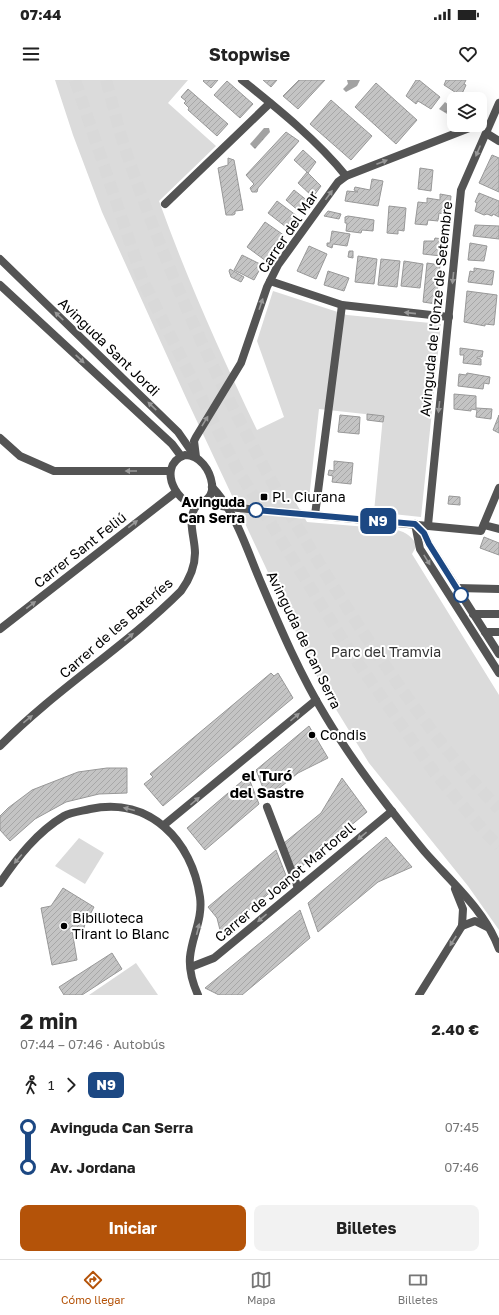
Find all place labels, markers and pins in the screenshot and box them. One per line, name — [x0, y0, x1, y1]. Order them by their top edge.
place label: Pl. Ciurana — [272, 488, 346, 505]
marker: Pl. Ciurana — [259, 492, 269, 502]
place label: Avinguda Can Serra — [178, 493, 245, 526]
marker: Avinguda Can Serra — [248, 502, 264, 518]
unlabelled marker — [453, 587, 469, 603]
place label: Condis — [320, 726, 366, 743]
marker: Condis — [307, 730, 317, 740]
place label: Bibilioteca Tirant lo Blanc — [72, 909, 170, 942]
marker: Bibilioteca Tirant lo Blanc — [59, 921, 69, 931]

